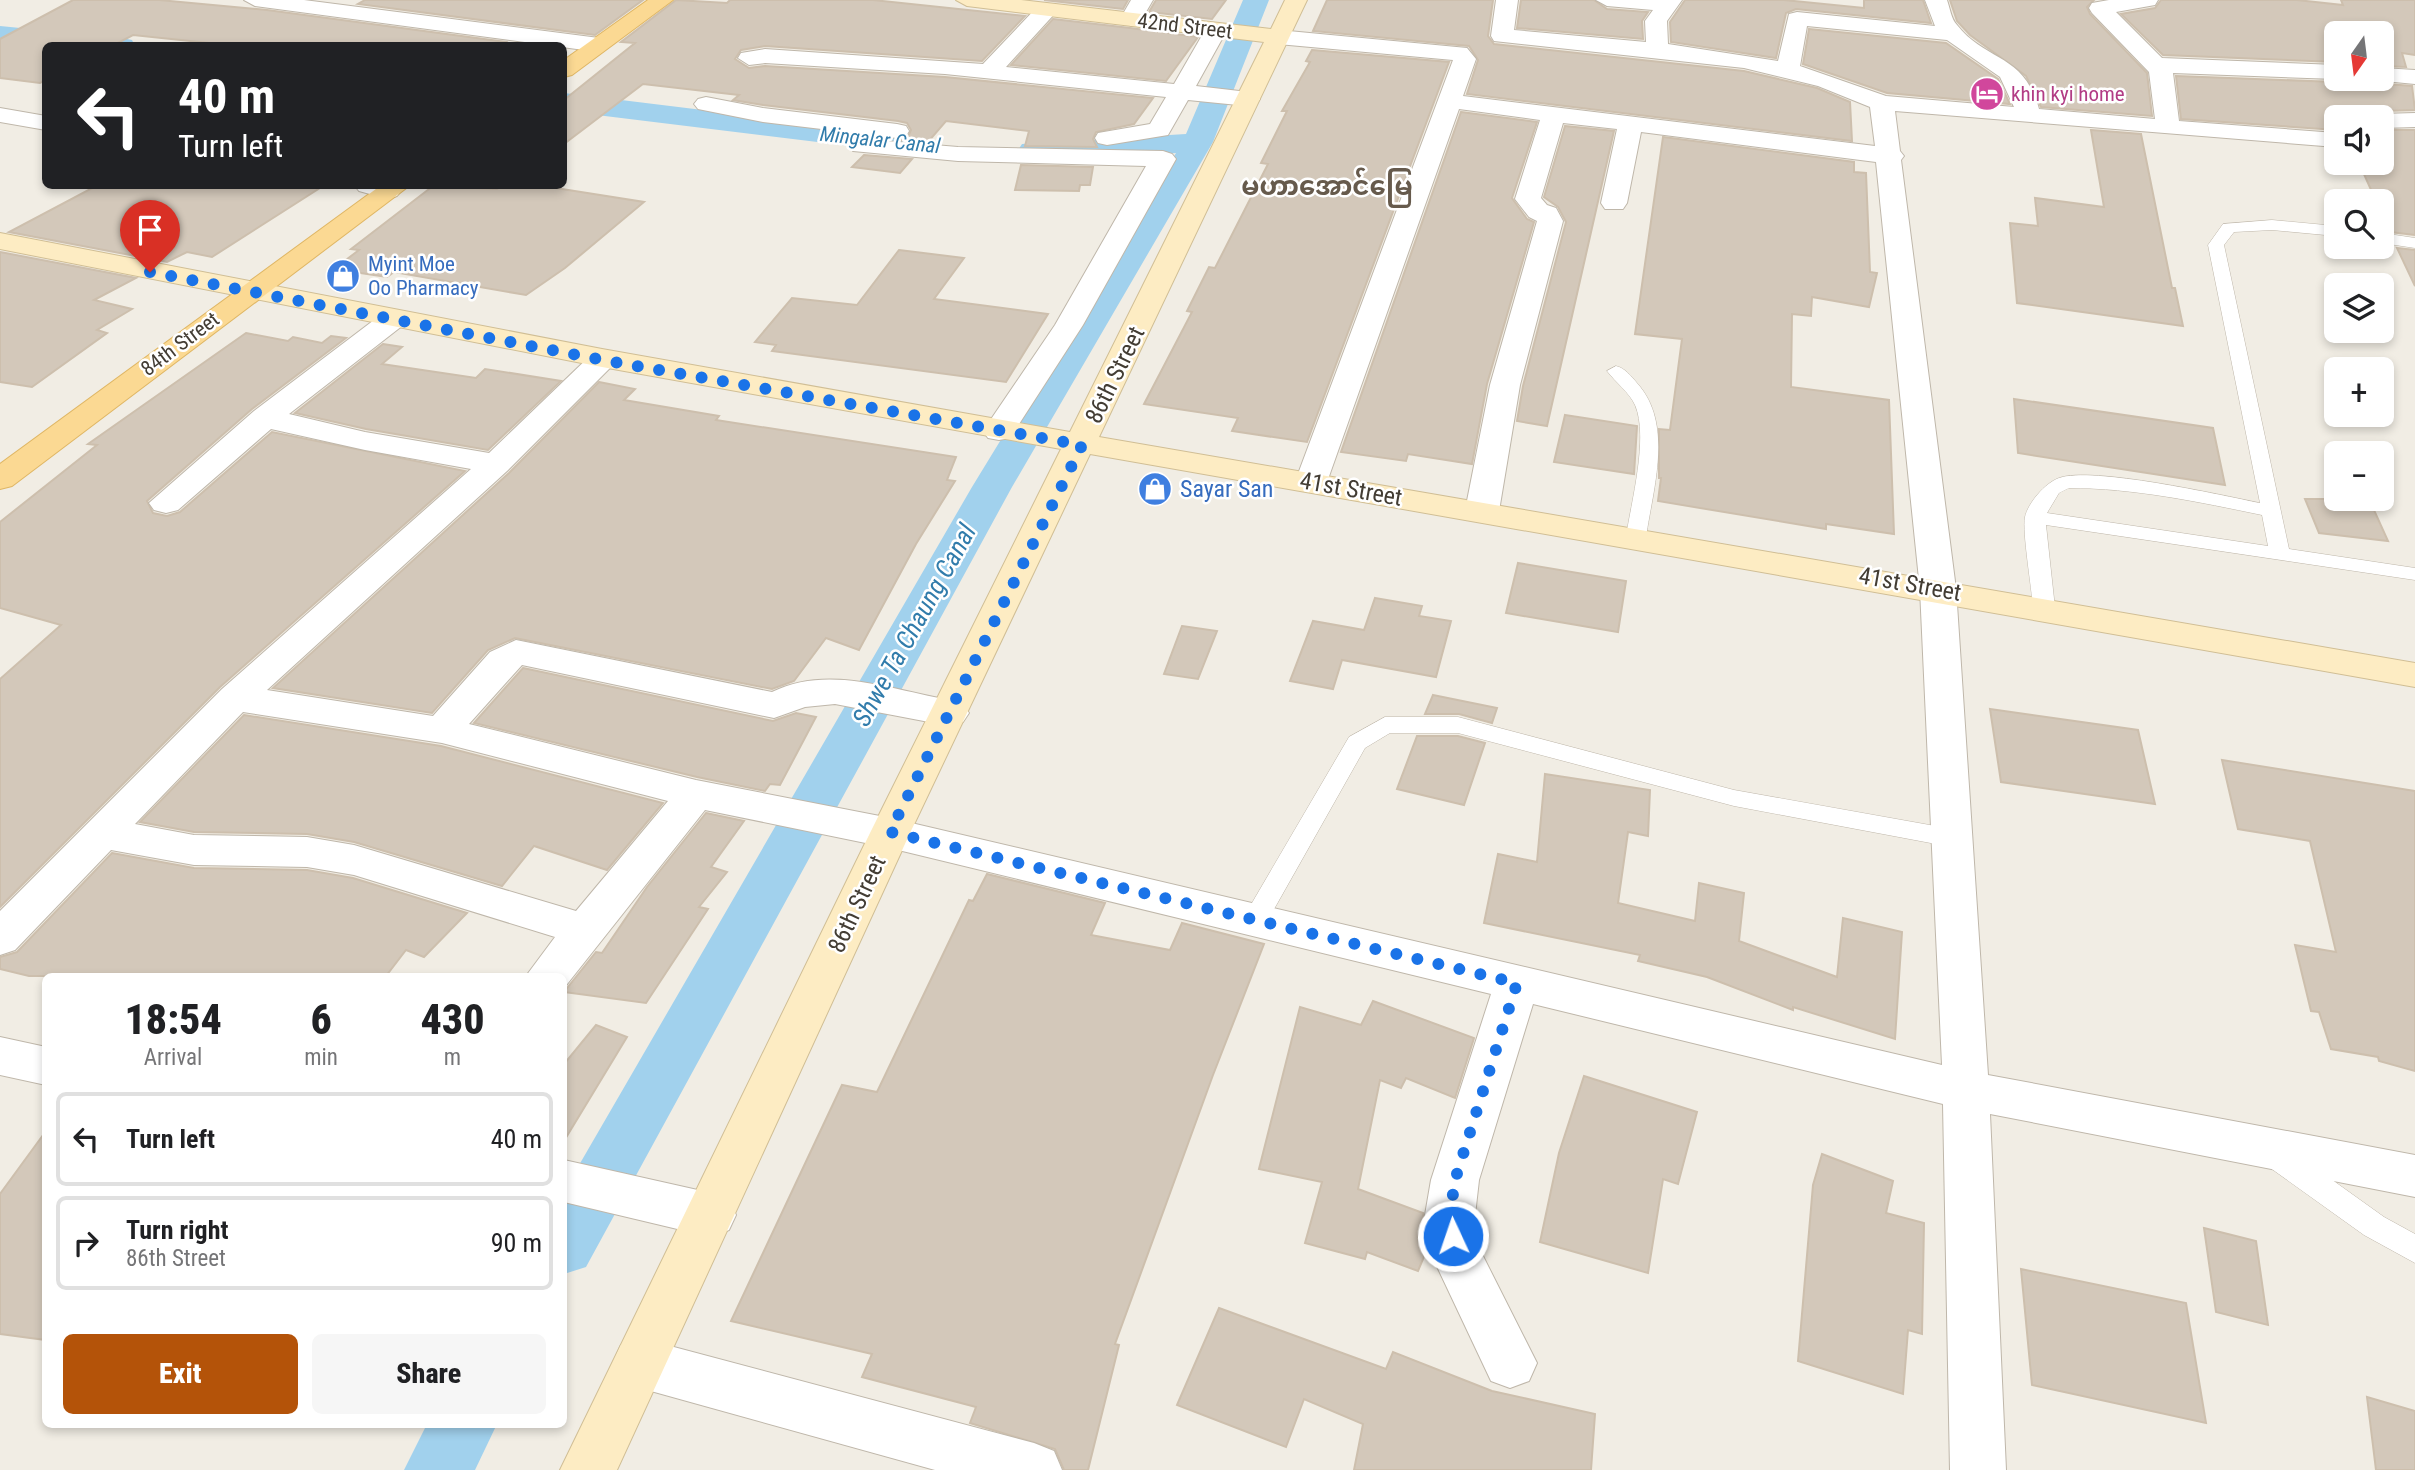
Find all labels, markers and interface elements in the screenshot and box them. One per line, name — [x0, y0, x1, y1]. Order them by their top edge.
street label: 42nd Street — [1136, 8, 1234, 44]
north arrow — [2324, 21, 2394, 91]
map controls — [2324, 21, 2394, 511]
text: 40 m — [178, 68, 275, 125]
icon: left — [63, 70, 154, 161]
hotel icon: khin kyi home — [1968, 75, 2006, 113]
place label: khin kyi home — [2011, 82, 2125, 106]
button: sound — [2324, 105, 2394, 175]
water label: Mingalar Canal — [819, 122, 942, 158]
text: Turn left — [178, 127, 283, 165]
district label: မဟာအောင်မြေ — [1241, 167, 1413, 208]
button: search — [2324, 189, 2394, 259]
pin — [120, 200, 180, 272]
icon: arrive — [131, 211, 169, 249]
place label: Myint Moe Oo Pharmacy — [368, 252, 479, 300]
shop icon: Myint Moe Oo Pharmacy — [324, 257, 362, 295]
button: layers — [2324, 273, 2394, 343]
street label: 84th Street — [136, 307, 224, 381]
street label: 86th Street — [1080, 322, 1150, 428]
button: + — [2324, 357, 2394, 427]
button: − — [2324, 441, 2394, 511]
street label: 41st Street — [1298, 466, 1404, 512]
shop icon: Sayar San — [1136, 470, 1174, 508]
place label: Sayar San — [1180, 475, 1273, 503]
water label: Shwe Ta Chaung Canal — [846, 518, 983, 731]
street label: 41st Street — [1857, 561, 1963, 607]
street label: 86th Street — [822, 851, 892, 957]
text: 18:54 — [124, 995, 222, 1044]
text: 6 — [310, 995, 332, 1044]
text: 430 — [420, 995, 485, 1044]
text: Arrival — [144, 1044, 202, 1071]
text: min — [304, 1044, 338, 1071]
text: m — [444, 1044, 461, 1071]
icon: left — [67, 1120, 105, 1158]
text: Turn left — [126, 1124, 215, 1154]
text: 40 m — [491, 1124, 542, 1154]
position arrow — [1416, 1199, 1490, 1273]
text: Turn right — [126, 1215, 228, 1245]
icon: right — [67, 1224, 105, 1262]
text: 90 m — [491, 1228, 542, 1258]
text: 86th Street — [126, 1245, 226, 1272]
button: Exit — [63, 1334, 298, 1414]
button: Share — [312, 1334, 546, 1414]

